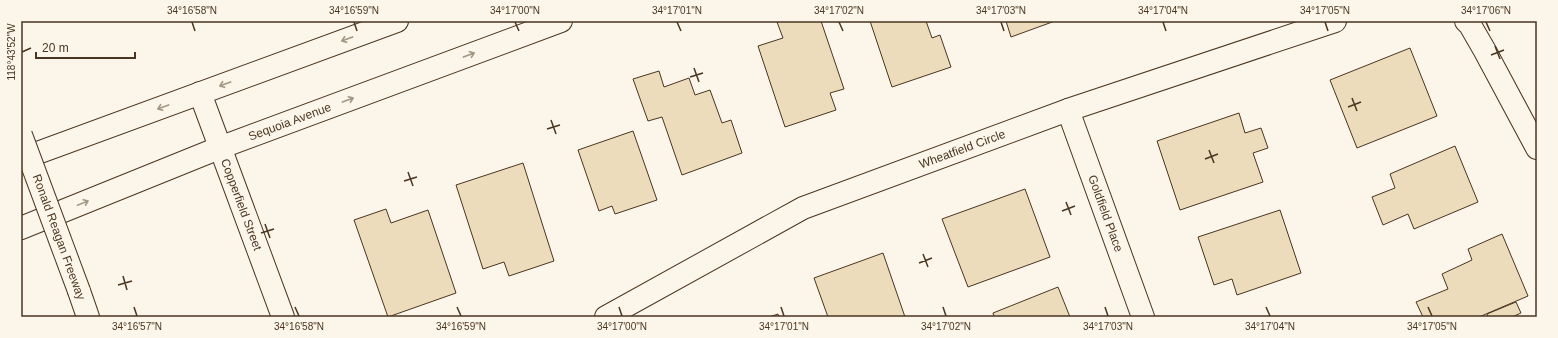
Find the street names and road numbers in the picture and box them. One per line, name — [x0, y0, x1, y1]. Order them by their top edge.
street label: Sequoia Avenue — [246, 100, 333, 143]
street label: Wheatfield Circle — [917, 127, 1008, 171]
street label: Copperfield Street — [218, 157, 265, 253]
street label: Ronald Reagan Freeway — [30, 172, 88, 302]
street label: Goldfield Place — [1085, 173, 1126, 254]

